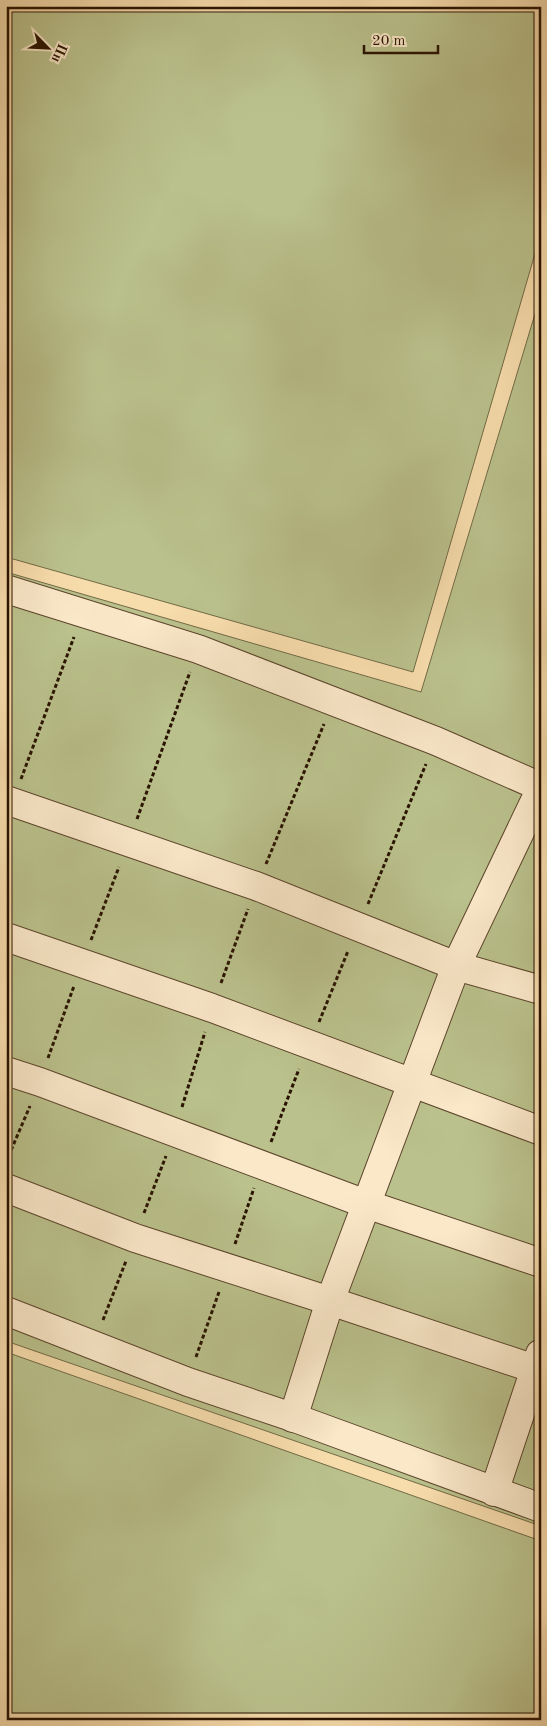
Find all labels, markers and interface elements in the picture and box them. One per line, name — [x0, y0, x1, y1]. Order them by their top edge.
north arrow — [22, 22, 72, 72]
scale bar — [364, 22, 438, 54]
text: 20 m — [372, 34, 406, 49]
text: Пн — [49, 41, 69, 65]

